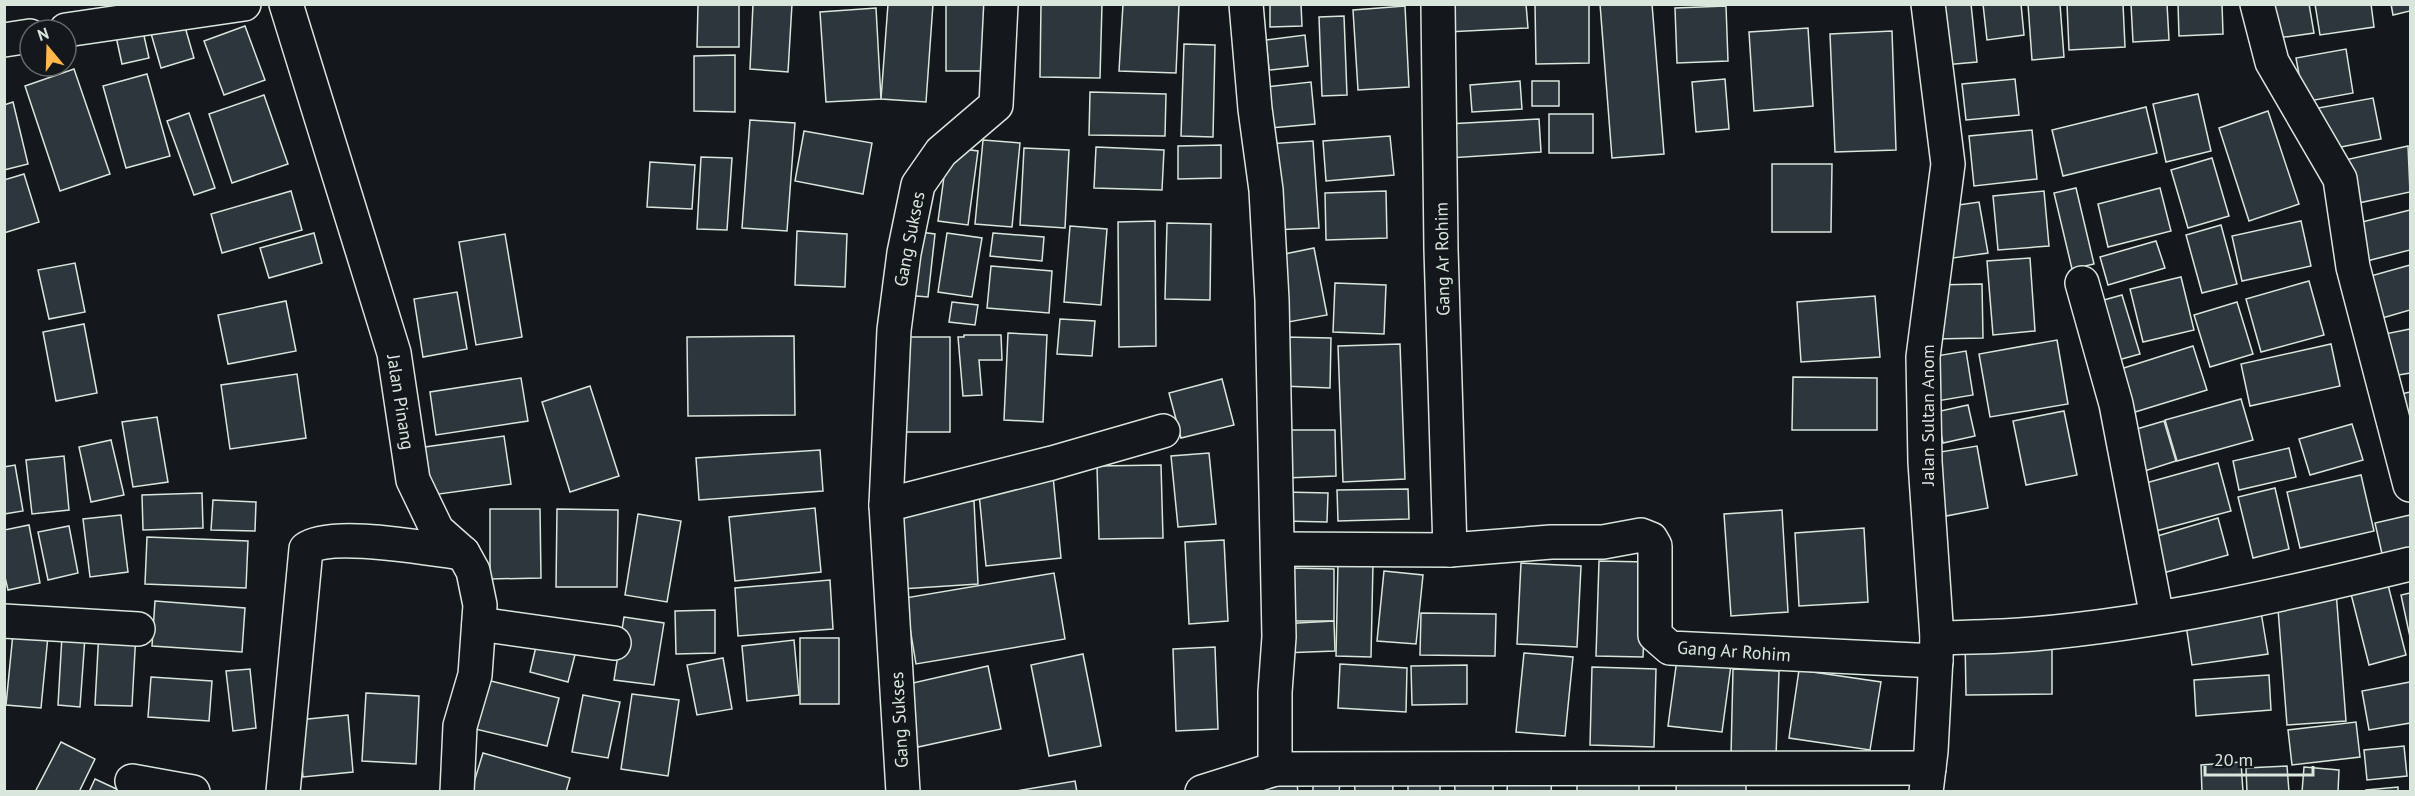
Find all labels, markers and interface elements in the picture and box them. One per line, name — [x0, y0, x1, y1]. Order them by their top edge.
north arrow — [18, 18, 78, 78]
text: N — [35, 23, 51, 45]
street label: Gang Sukses — [889, 189, 929, 289]
street label: Gang Ar Rohim — [1430, 202, 1454, 316]
street label: Jalan Sultan Anom — [1916, 344, 1939, 487]
street label: Jalan Pinang — [382, 352, 420, 451]
street label: Gang Ar Rohim — [1676, 636, 1792, 666]
street label: Gang Sukses — [885, 671, 913, 769]
scale bar — [2205, 739, 2313, 777]
text: 20 m — [2214, 748, 2253, 771]

